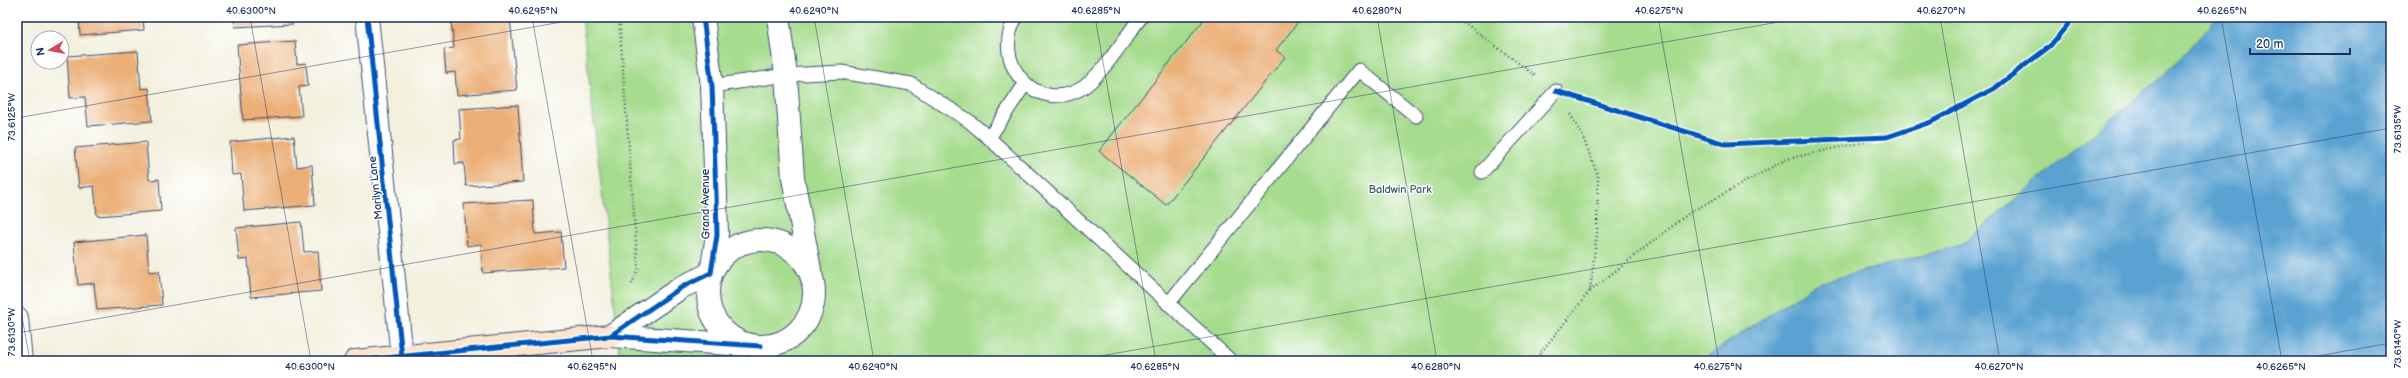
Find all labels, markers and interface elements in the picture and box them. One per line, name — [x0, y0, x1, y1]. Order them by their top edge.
text: 40.6300°N — [226, 5, 276, 17]
text: 40.6295°N — [508, 5, 558, 17]
text: 40.6290°N — [789, 5, 839, 17]
text: 40.6285°N — [1071, 5, 1121, 17]
text: 40.6280°N — [1352, 5, 1402, 17]
text: 40.6275°N — [1635, 5, 1683, 17]
text: 40.6270°N — [1917, 5, 1965, 17]
text: 40.6265°N — [2197, 5, 2247, 17]
north arrow — [30, 30, 70, 70]
scale bar — [2250, 30, 2350, 56]
text: 20 m — [2256, 37, 2283, 52]
text: N — [34, 46, 48, 57]
text: 73.6125°W — [6, 93, 18, 141]
text: 73.6135°W — [2392, 105, 2404, 153]
street label: Marilyn Lane — [366, 155, 385, 220]
street label: Grand Avenue — [699, 168, 712, 239]
park label: Baldwin Park — [1368, 183, 1432, 196]
text: 73.6130°W — [6, 308, 18, 356]
text: 73.6140°W — [2392, 320, 2404, 368]
text: 40.6300°N — [285, 361, 335, 373]
text: 40.6295°N — [567, 361, 617, 373]
text: 40.6290°N — [848, 361, 898, 373]
text: 40.6285°N — [1130, 361, 1180, 373]
text: 40.6280°N — [1411, 361, 1461, 373]
text: 40.6275°N — [1694, 361, 1742, 373]
text: 40.6270°N — [1975, 361, 2023, 373]
text: 40.6265°N — [2256, 361, 2306, 373]

